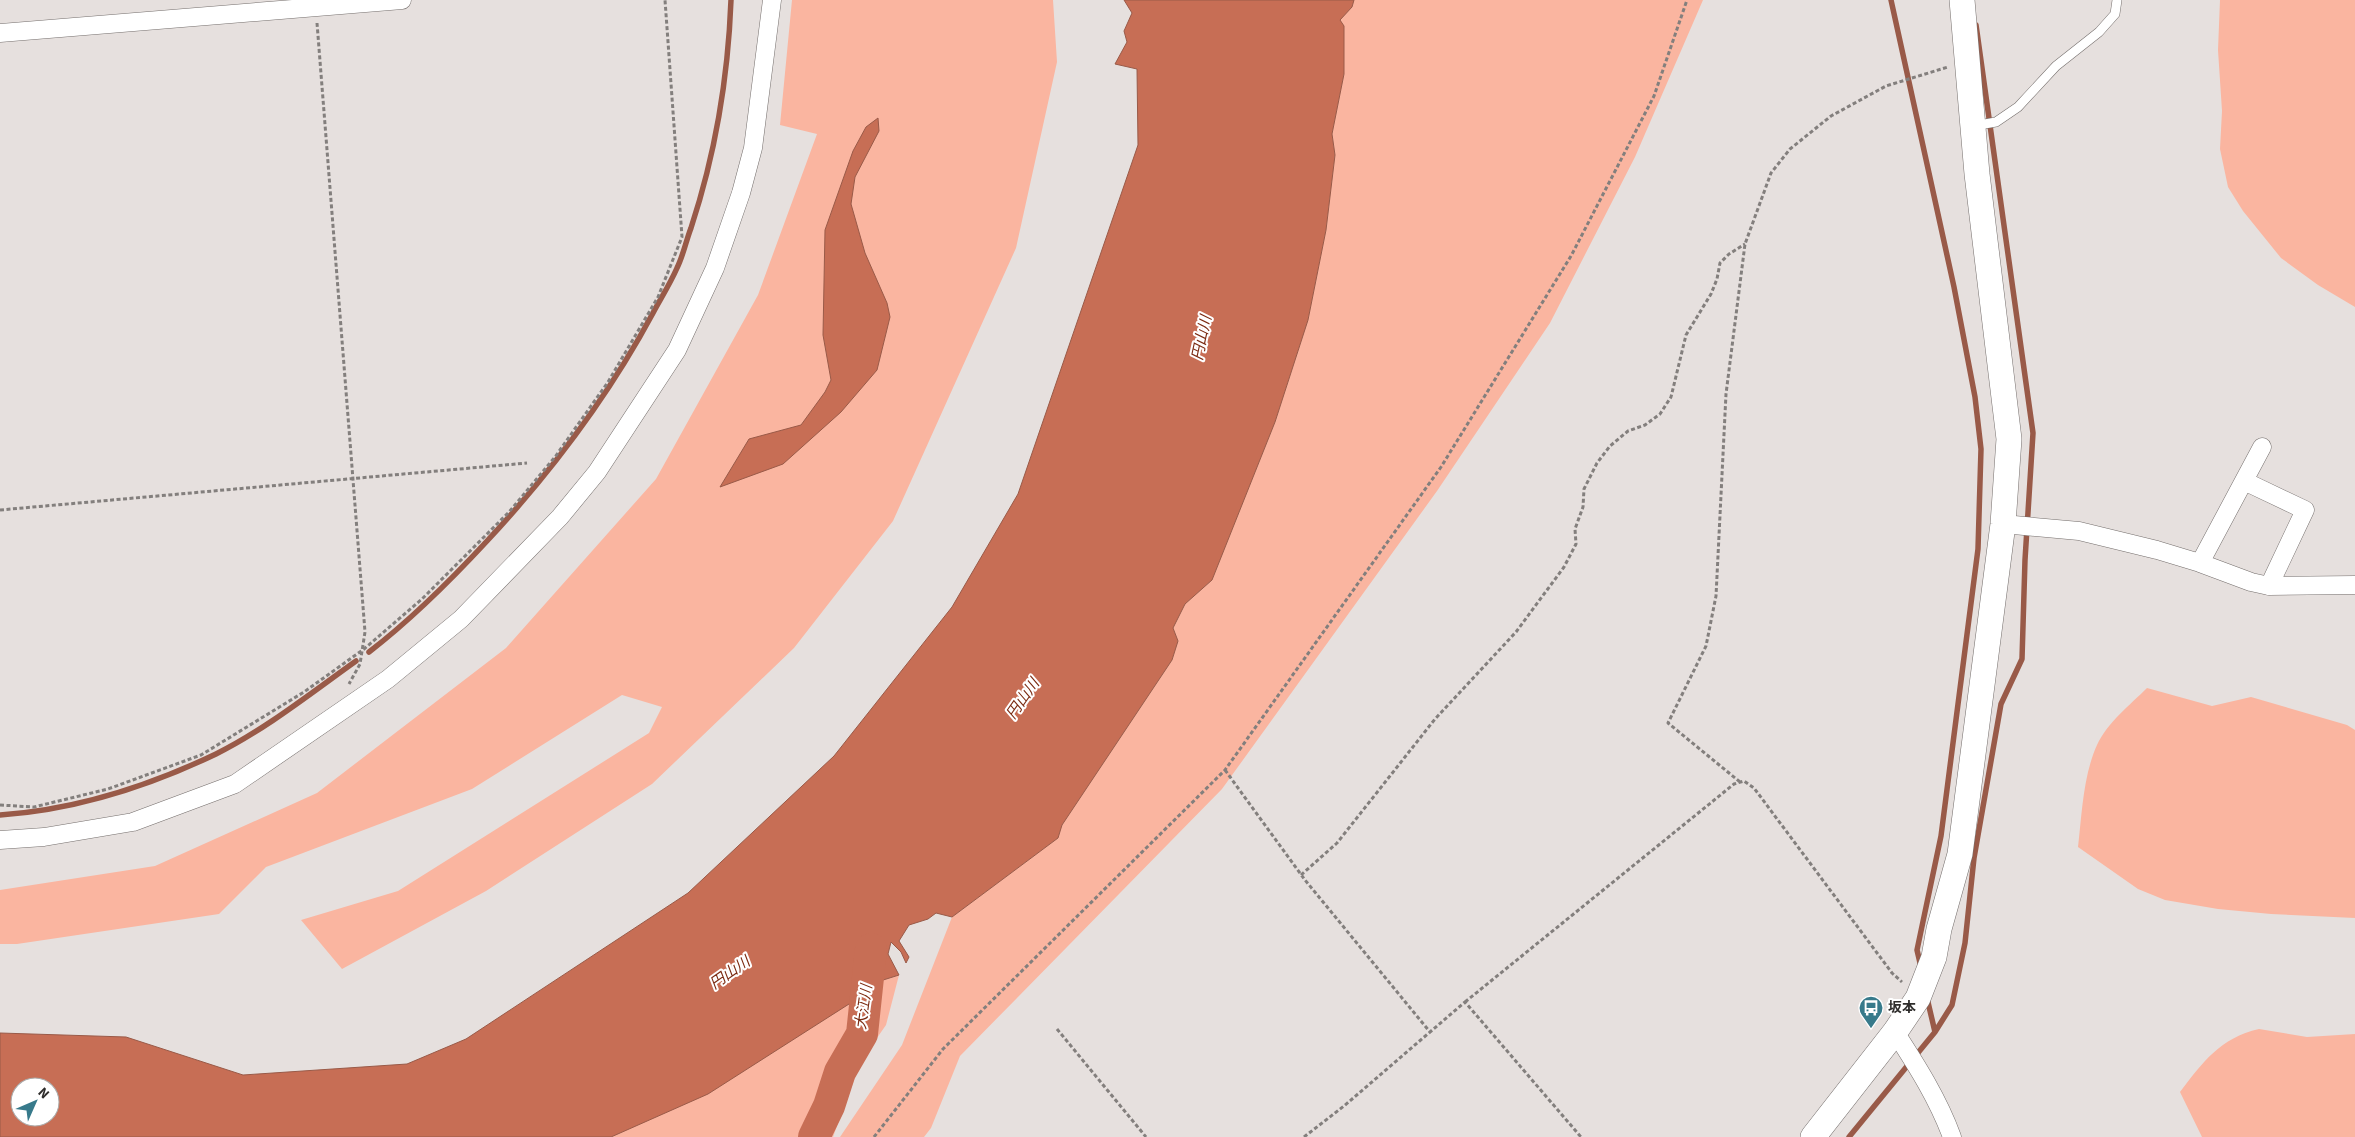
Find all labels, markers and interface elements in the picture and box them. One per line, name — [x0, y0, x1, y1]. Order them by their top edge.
water label: 円山川 — [1187, 312, 1217, 362]
water label: 円山川 — [1001, 673, 1046, 723]
water label: 円山川 — [706, 950, 756, 995]
water label: 大江川 — [850, 981, 878, 1031]
bus stop icon: 坂本 — [1858, 995, 1884, 1029]
place label: 坂本 — [1888, 998, 1916, 1018]
north arrow — [10, 1077, 60, 1127]
text: N — [33, 1083, 54, 1104]

